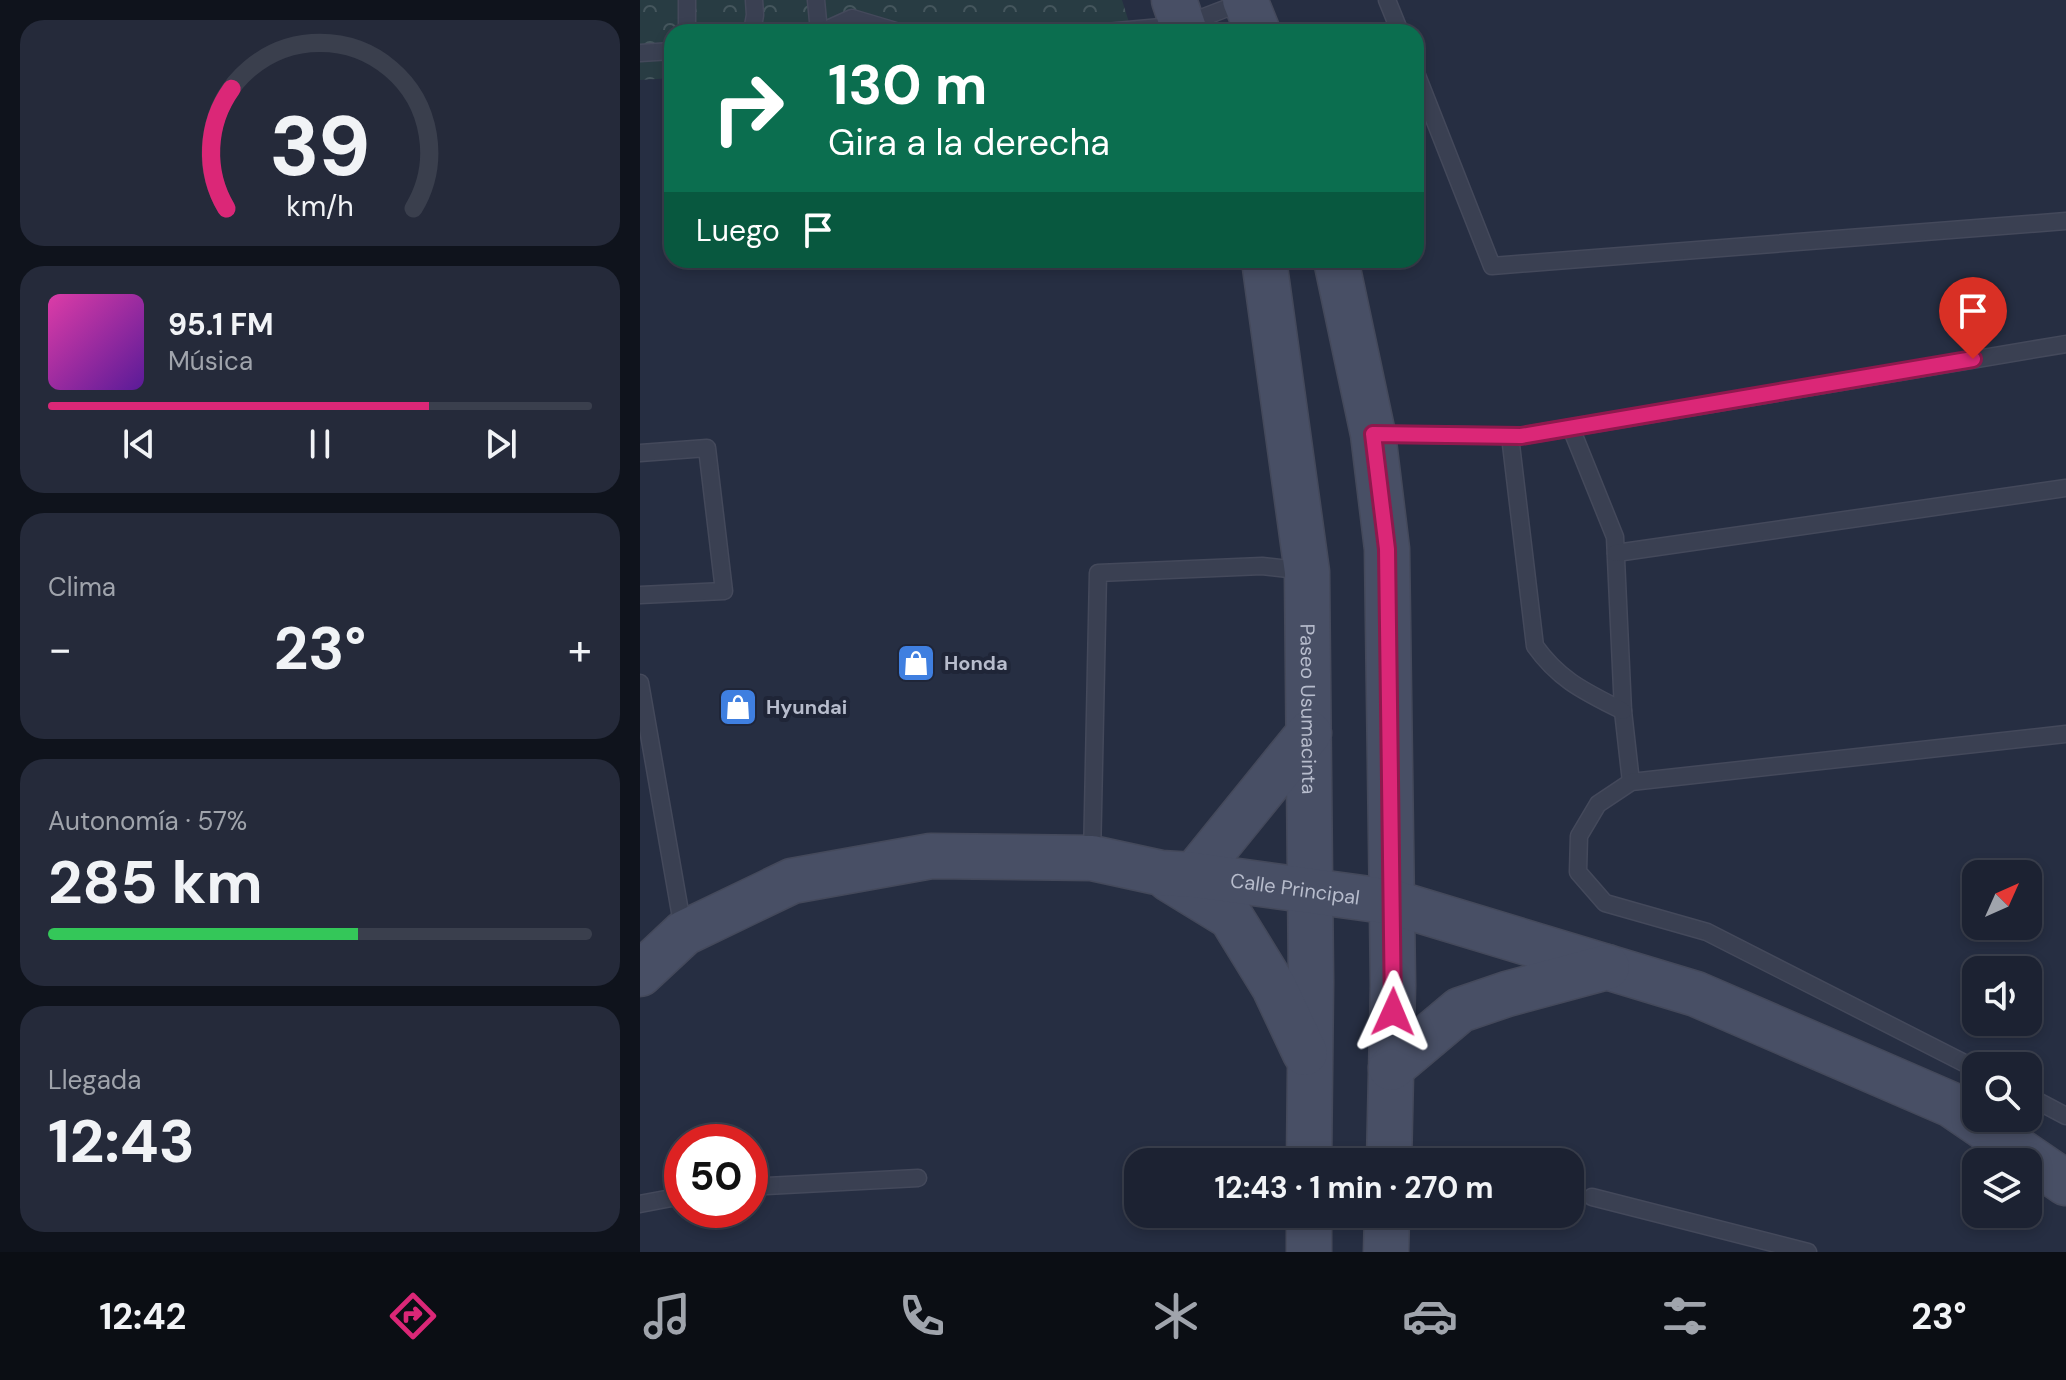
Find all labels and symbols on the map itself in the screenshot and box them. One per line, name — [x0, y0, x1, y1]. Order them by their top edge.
pin — [1939, 277, 2007, 359]
street label: Paseo Usumacinta — [1295, 624, 1322, 794]
shop icon: Honda — [895, 642, 937, 684]
place label: Honda — [944, 650, 1008, 676]
shop icon: Hyundai — [717, 686, 759, 728]
place label: Hyundai — [766, 694, 847, 720]
north arrow — [1962, 860, 2042, 940]
street label: Calle Principal — [1229, 867, 1361, 910]
position arrow — [1351, 970, 1435, 1054]
speed limit sign: 50 — [664, 1124, 768, 1228]

